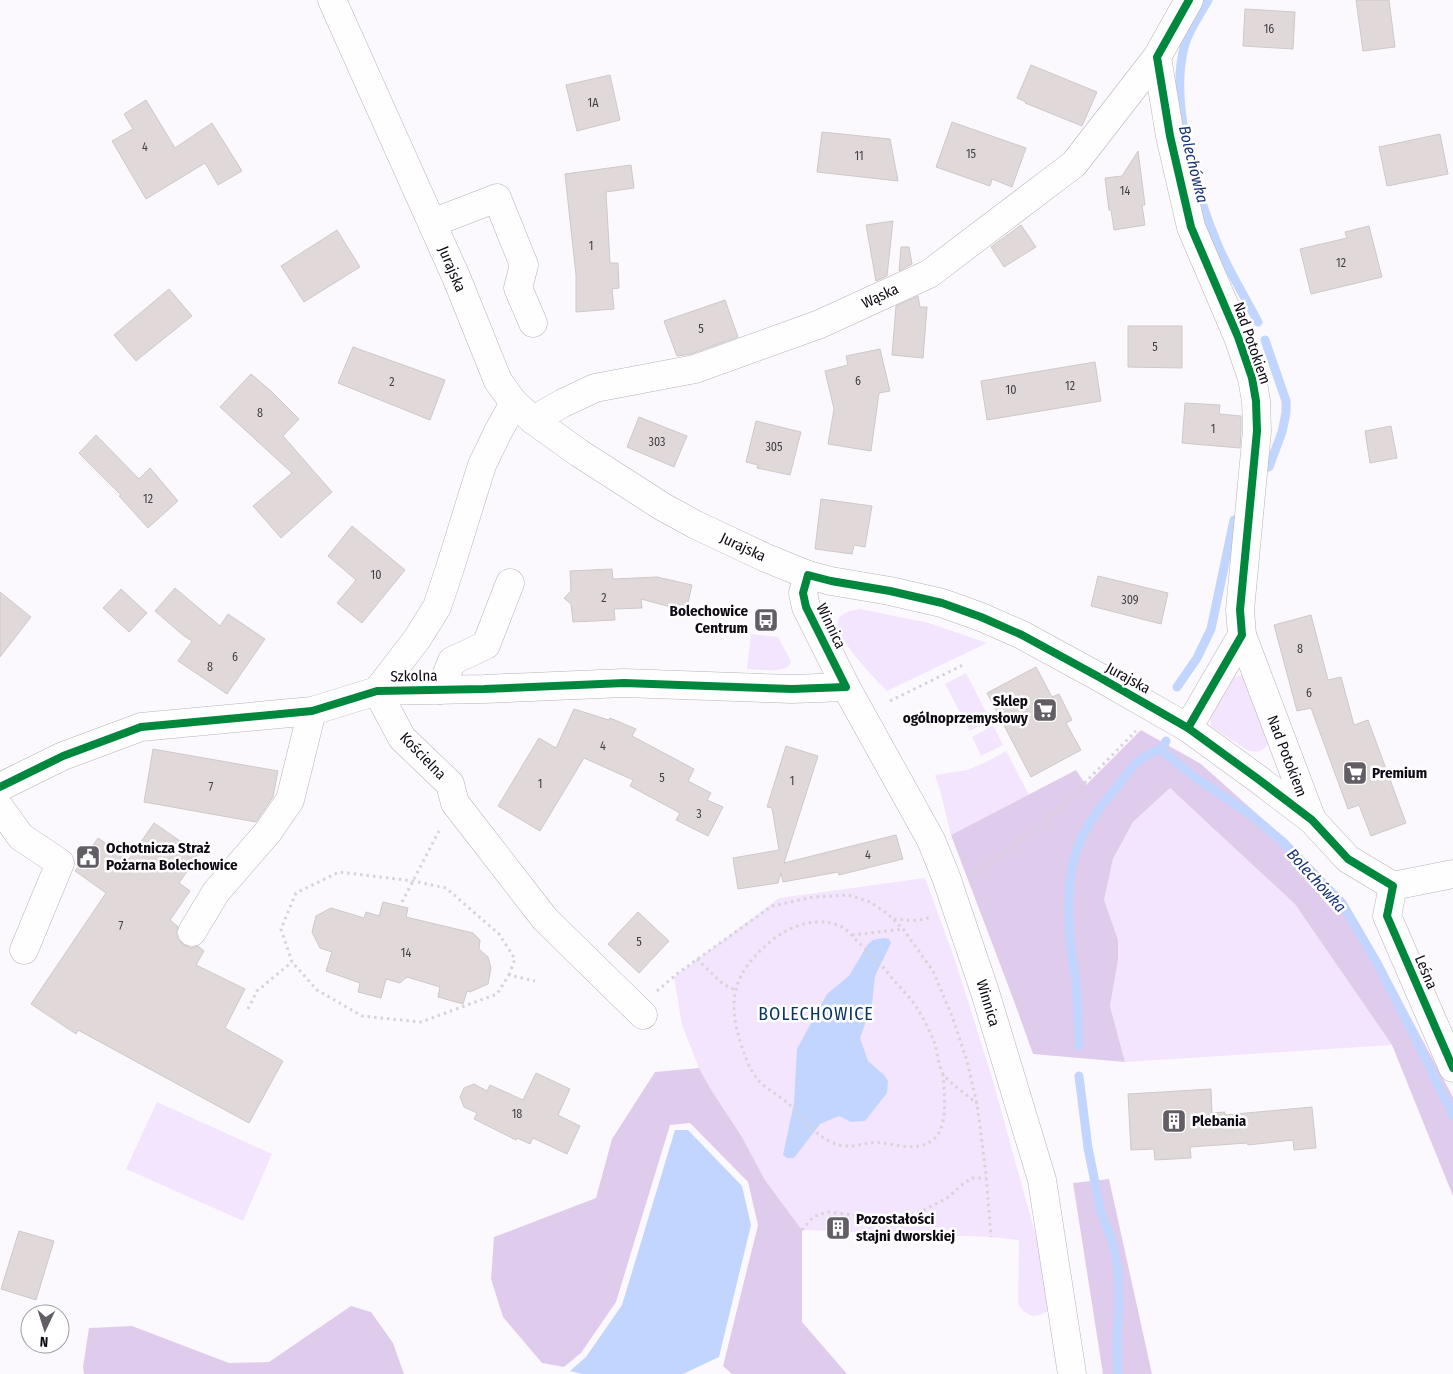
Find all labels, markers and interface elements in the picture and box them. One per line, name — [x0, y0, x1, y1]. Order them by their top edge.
house number: 16 — [1264, 22, 1274, 36]
house number: 1A — [588, 96, 599, 110]
water label: Bolechówka — [1175, 124, 1212, 205]
house number: 4 — [142, 140, 148, 154]
house number: 15 — [966, 147, 977, 161]
house number: 11 — [854, 149, 864, 163]
house number: 14 — [1120, 184, 1130, 198]
house number: 1 — [589, 239, 593, 253]
street label: Jurajska — [434, 243, 470, 295]
house number: 12 — [1336, 256, 1346, 270]
street label: Wąska — [859, 280, 901, 312]
street label: Nad Potokiem — [1230, 300, 1274, 386]
house number: 5 — [698, 322, 704, 336]
house number: 5 — [1152, 340, 1158, 354]
house number: 6 — [855, 374, 861, 388]
house number: 2 — [389, 375, 395, 389]
house number: 12 — [1065, 379, 1075, 393]
house number: 10 — [1006, 383, 1016, 397]
house number: 8 — [257, 406, 263, 420]
house number: 1 — [1211, 422, 1215, 436]
house number: 303 — [649, 435, 665, 449]
house number: 305 — [765, 440, 783, 454]
house number: 12 — [143, 492, 153, 506]
street label: Jurajska — [717, 529, 769, 565]
house number: 10 — [371, 568, 381, 582]
house number: 2 — [601, 591, 607, 605]
house number: 309 — [1121, 593, 1139, 607]
street label: Winnica — [812, 600, 850, 652]
place label: Bolechowice Centrum — [670, 602, 748, 637]
bus stop icon: Bolechowice Centrum — [753, 607, 779, 633]
house number: 8 — [1297, 642, 1303, 656]
house number: 6 — [232, 650, 238, 664]
street label: Jurajska — [1103, 658, 1153, 698]
house number: 8 — [207, 660, 213, 674]
street label: Szkolna — [390, 667, 438, 685]
house number: 6 — [1306, 686, 1312, 700]
place label: Sklep ogólnoprzemysłowy — [903, 692, 1029, 727]
supermarket icon: Sklep ogólnoprzemysłowy — [1032, 697, 1058, 723]
street label: Nad Potokiem — [1263, 713, 1311, 799]
street label: Kościelna — [396, 729, 450, 783]
house number: 4 — [600, 739, 606, 753]
supermarket icon: Premium — [1342, 760, 1368, 786]
place label: Premium — [1372, 764, 1427, 782]
house number: 5 — [659, 771, 665, 785]
house number: 1 — [790, 774, 794, 788]
house number: 1 — [538, 777, 542, 791]
house number: 7 — [209, 780, 214, 794]
house number: 3 — [696, 807, 702, 821]
place label: Ochotnicza Straż Pożarna Bolechowice — [106, 839, 238, 874]
public building icon: Ochotnicza Straż Pożarna Bolechowice — [75, 844, 101, 870]
water label: Bolechówka — [1283, 845, 1350, 916]
house number: 4 — [865, 848, 871, 862]
house number: 7 — [119, 919, 124, 933]
house number: 5 — [636, 935, 642, 949]
house number: 14 — [401, 946, 411, 960]
street label: Leśna — [1411, 952, 1441, 992]
street label: Winnica — [972, 977, 1004, 1029]
district label: BOLECHOWICE — [758, 1003, 874, 1025]
house number: 18 — [512, 1107, 522, 1121]
building icon: Plebania — [1161, 1108, 1187, 1134]
place label: Plebania — [1192, 1112, 1247, 1130]
place label: Pozostałości stajni dworskiej — [856, 1210, 955, 1245]
building icon: Pozostałości stajni dworskiej — [825, 1215, 851, 1241]
north arrow — [20, 1304, 70, 1354]
text: N — [39, 1333, 49, 1350]

